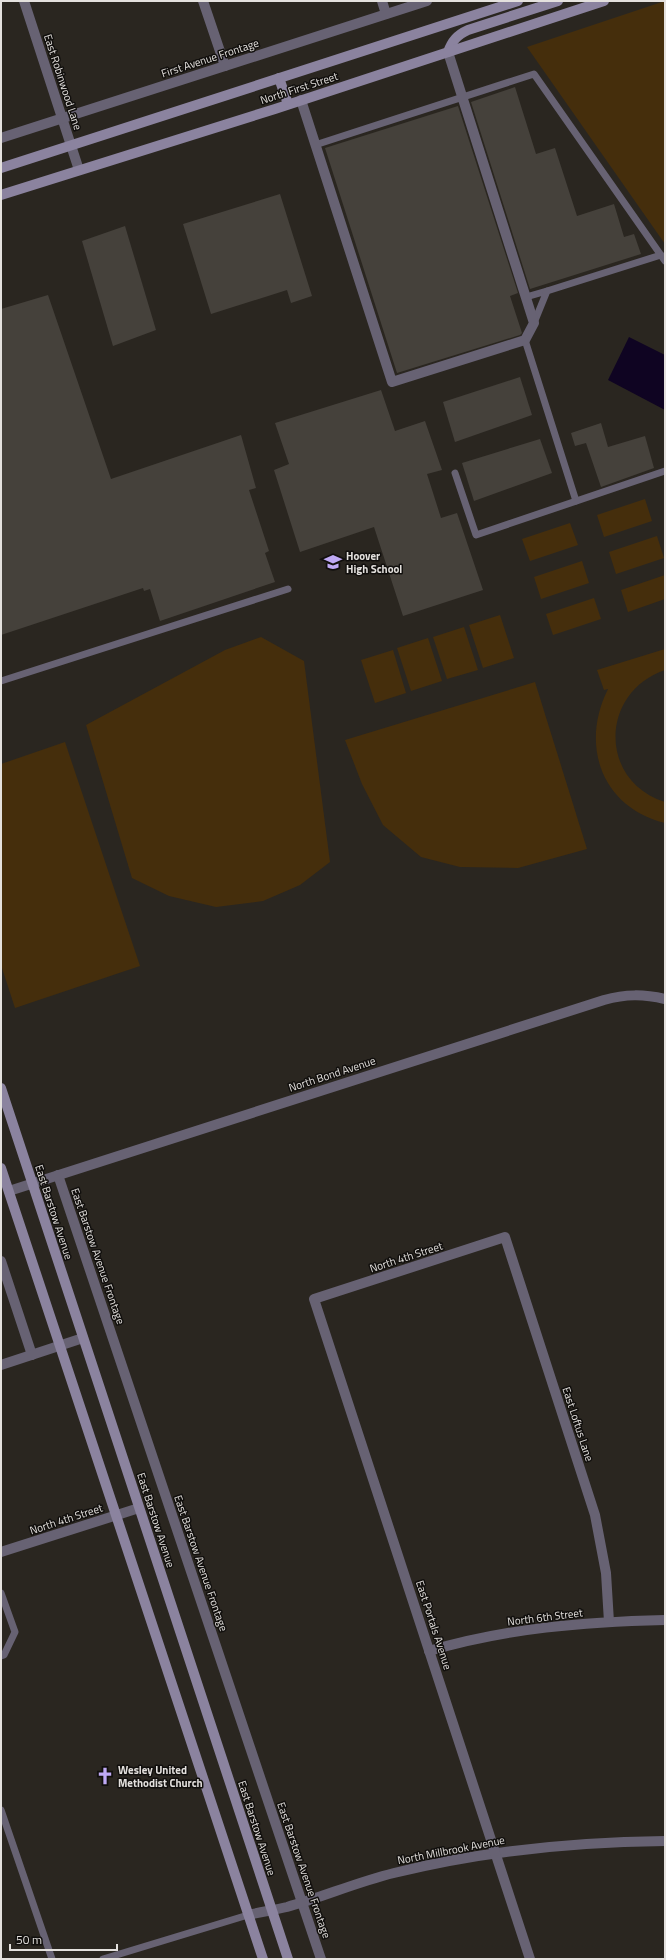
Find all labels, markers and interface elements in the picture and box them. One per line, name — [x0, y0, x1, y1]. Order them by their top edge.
street label: East Robinwood Lane — [40, 32, 86, 132]
street label: First Avenue Frontage — [159, 35, 261, 81]
street label: North First Street — [258, 68, 340, 108]
place label: Hoover High School — [346, 548, 402, 577]
school or university icon: Hoover High School — [323, 552, 343, 572]
street label: North Bond Avenue — [287, 1052, 378, 1096]
street label: East Barstow Avenue — [31, 1162, 77, 1262]
street label: East Barstow Avenue Frontage — [67, 1186, 129, 1327]
street label: North 4th Street — [367, 1238, 445, 1276]
street label: East Loftus Lane — [558, 1385, 598, 1464]
street label: East Barstow Avenue — [133, 1470, 179, 1570]
street label: East Barstow Avenue Frontage — [170, 1493, 232, 1634]
street label: North 4th Street — [27, 1500, 105, 1538]
street label: East Portals Avenue — [412, 1578, 456, 1672]
street label: North 6th Street — [506, 1604, 584, 1630]
place label: Wesley United Methodist Church — [118, 1762, 203, 1791]
church icon: Wesley United Methodist Church — [95, 1766, 115, 1786]
street label: East Barstow Avenue — [234, 1778, 280, 1878]
street label: East Barstow Avenue Frontage — [273, 1800, 335, 1941]
street label: North Millbrook Avenue — [396, 1832, 507, 1868]
scale bar — [10, 1926, 117, 1952]
text: 50 m — [16, 1930, 42, 1949]

